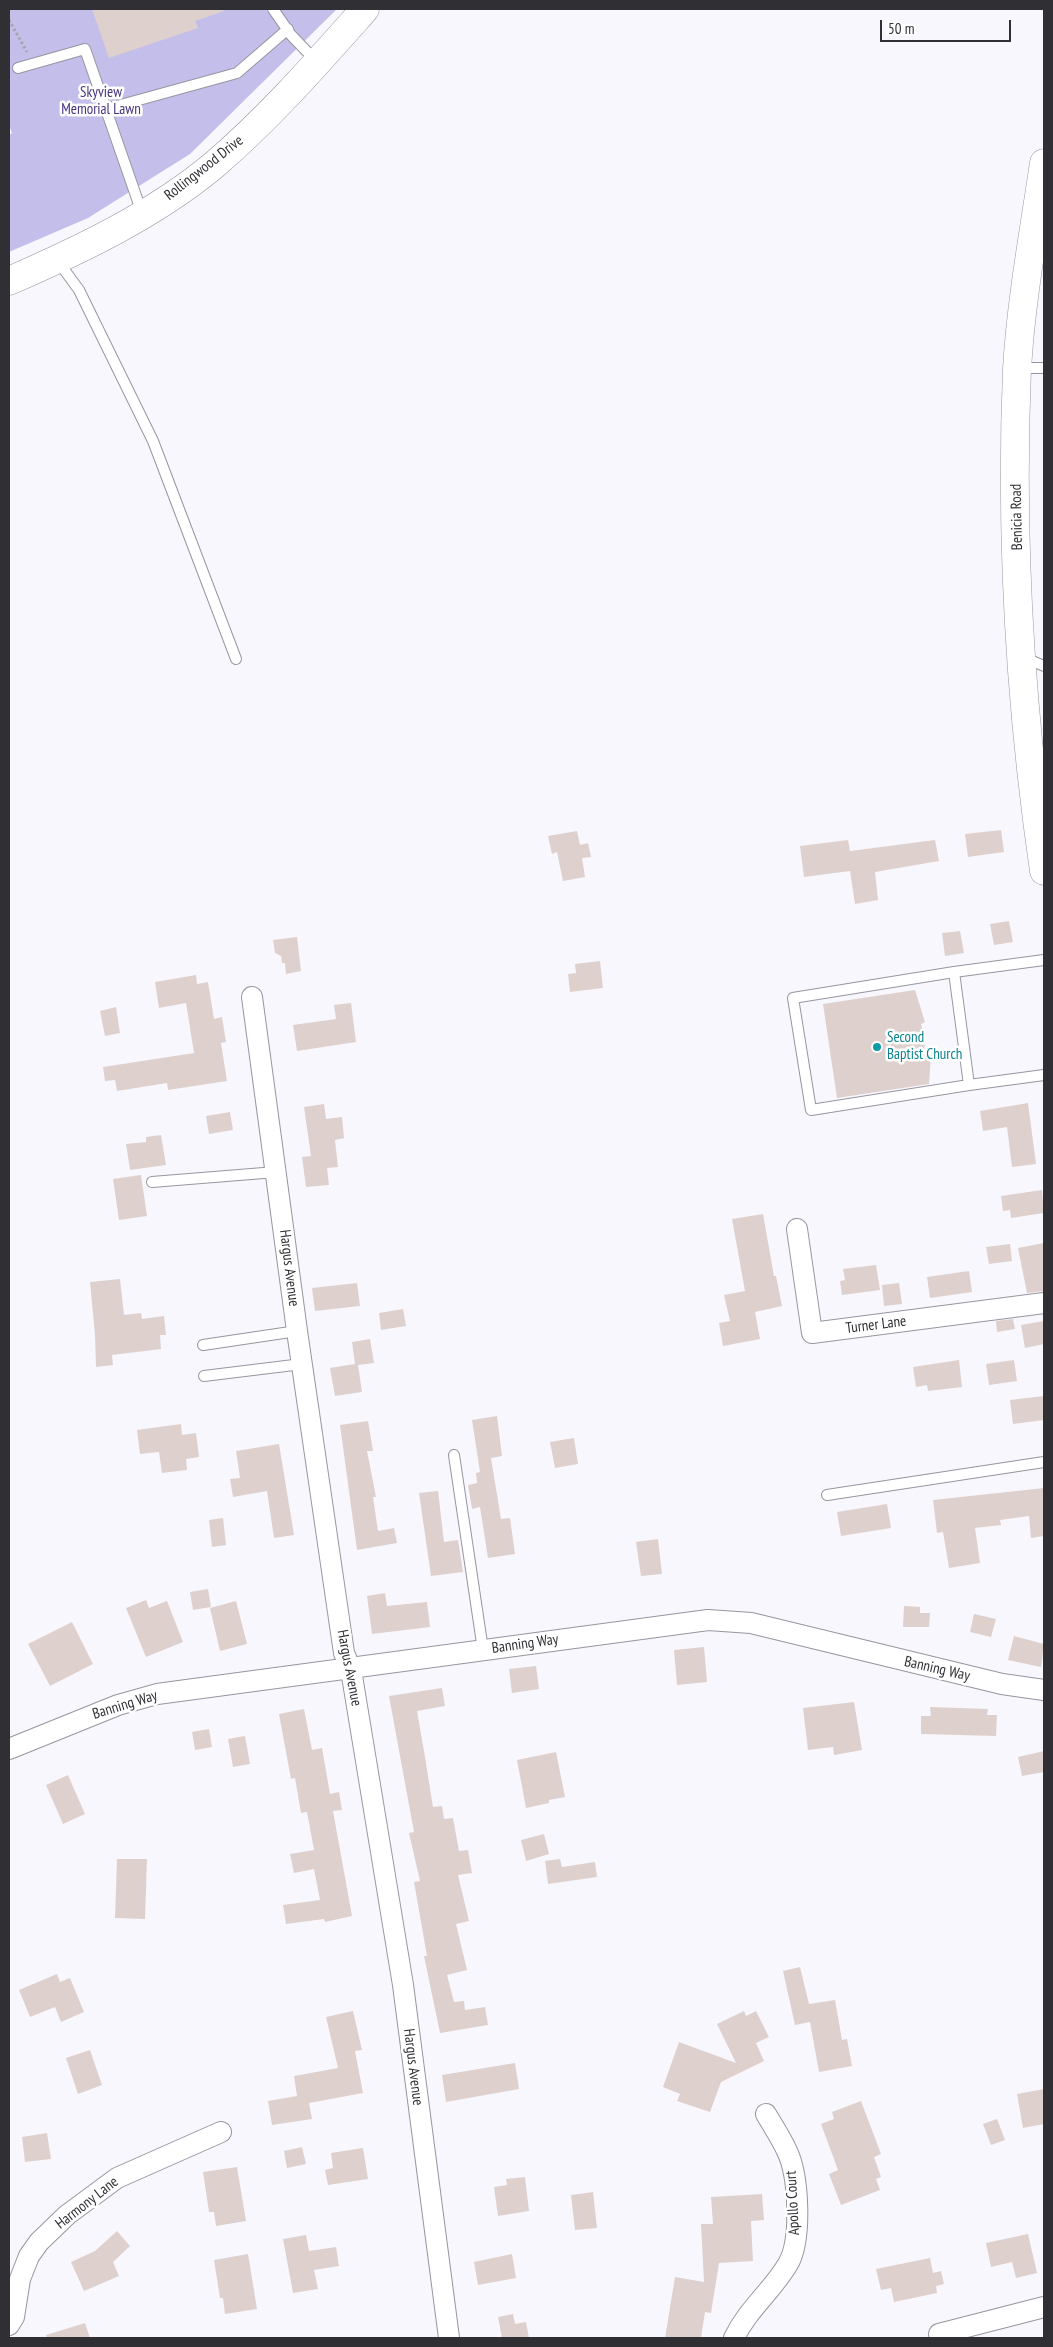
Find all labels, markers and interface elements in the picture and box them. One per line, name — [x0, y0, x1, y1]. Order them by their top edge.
scale bar — [883, 10, 1014, 42]
text: 50 m — [888, 19, 914, 38]
park label: Skyview Memorial Lawn — [61, 84, 141, 119]
street label: Rollingwood Drive — [161, 132, 247, 204]
street label: Benicia Road — [1007, 484, 1027, 550]
place label: Second Baptist Church — [887, 1029, 962, 1064]
marker: Second Baptist Church — [871, 1041, 883, 1053]
street label: Hargus Avenue — [275, 1229, 303, 1307]
street label: Turner Lane — [845, 1312, 907, 1338]
street label: Hargus Avenue — [333, 1628, 365, 1708]
street label: Banning Way — [491, 1630, 559, 1658]
street label: Banning Way — [902, 1653, 972, 1685]
street label: Banning Way — [90, 1687, 160, 1723]
street label: Hargus Avenue — [399, 2028, 427, 2106]
street label: Apollo Court — [782, 2170, 804, 2236]
street label: Harmony Lane — [52, 2173, 122, 2233]

